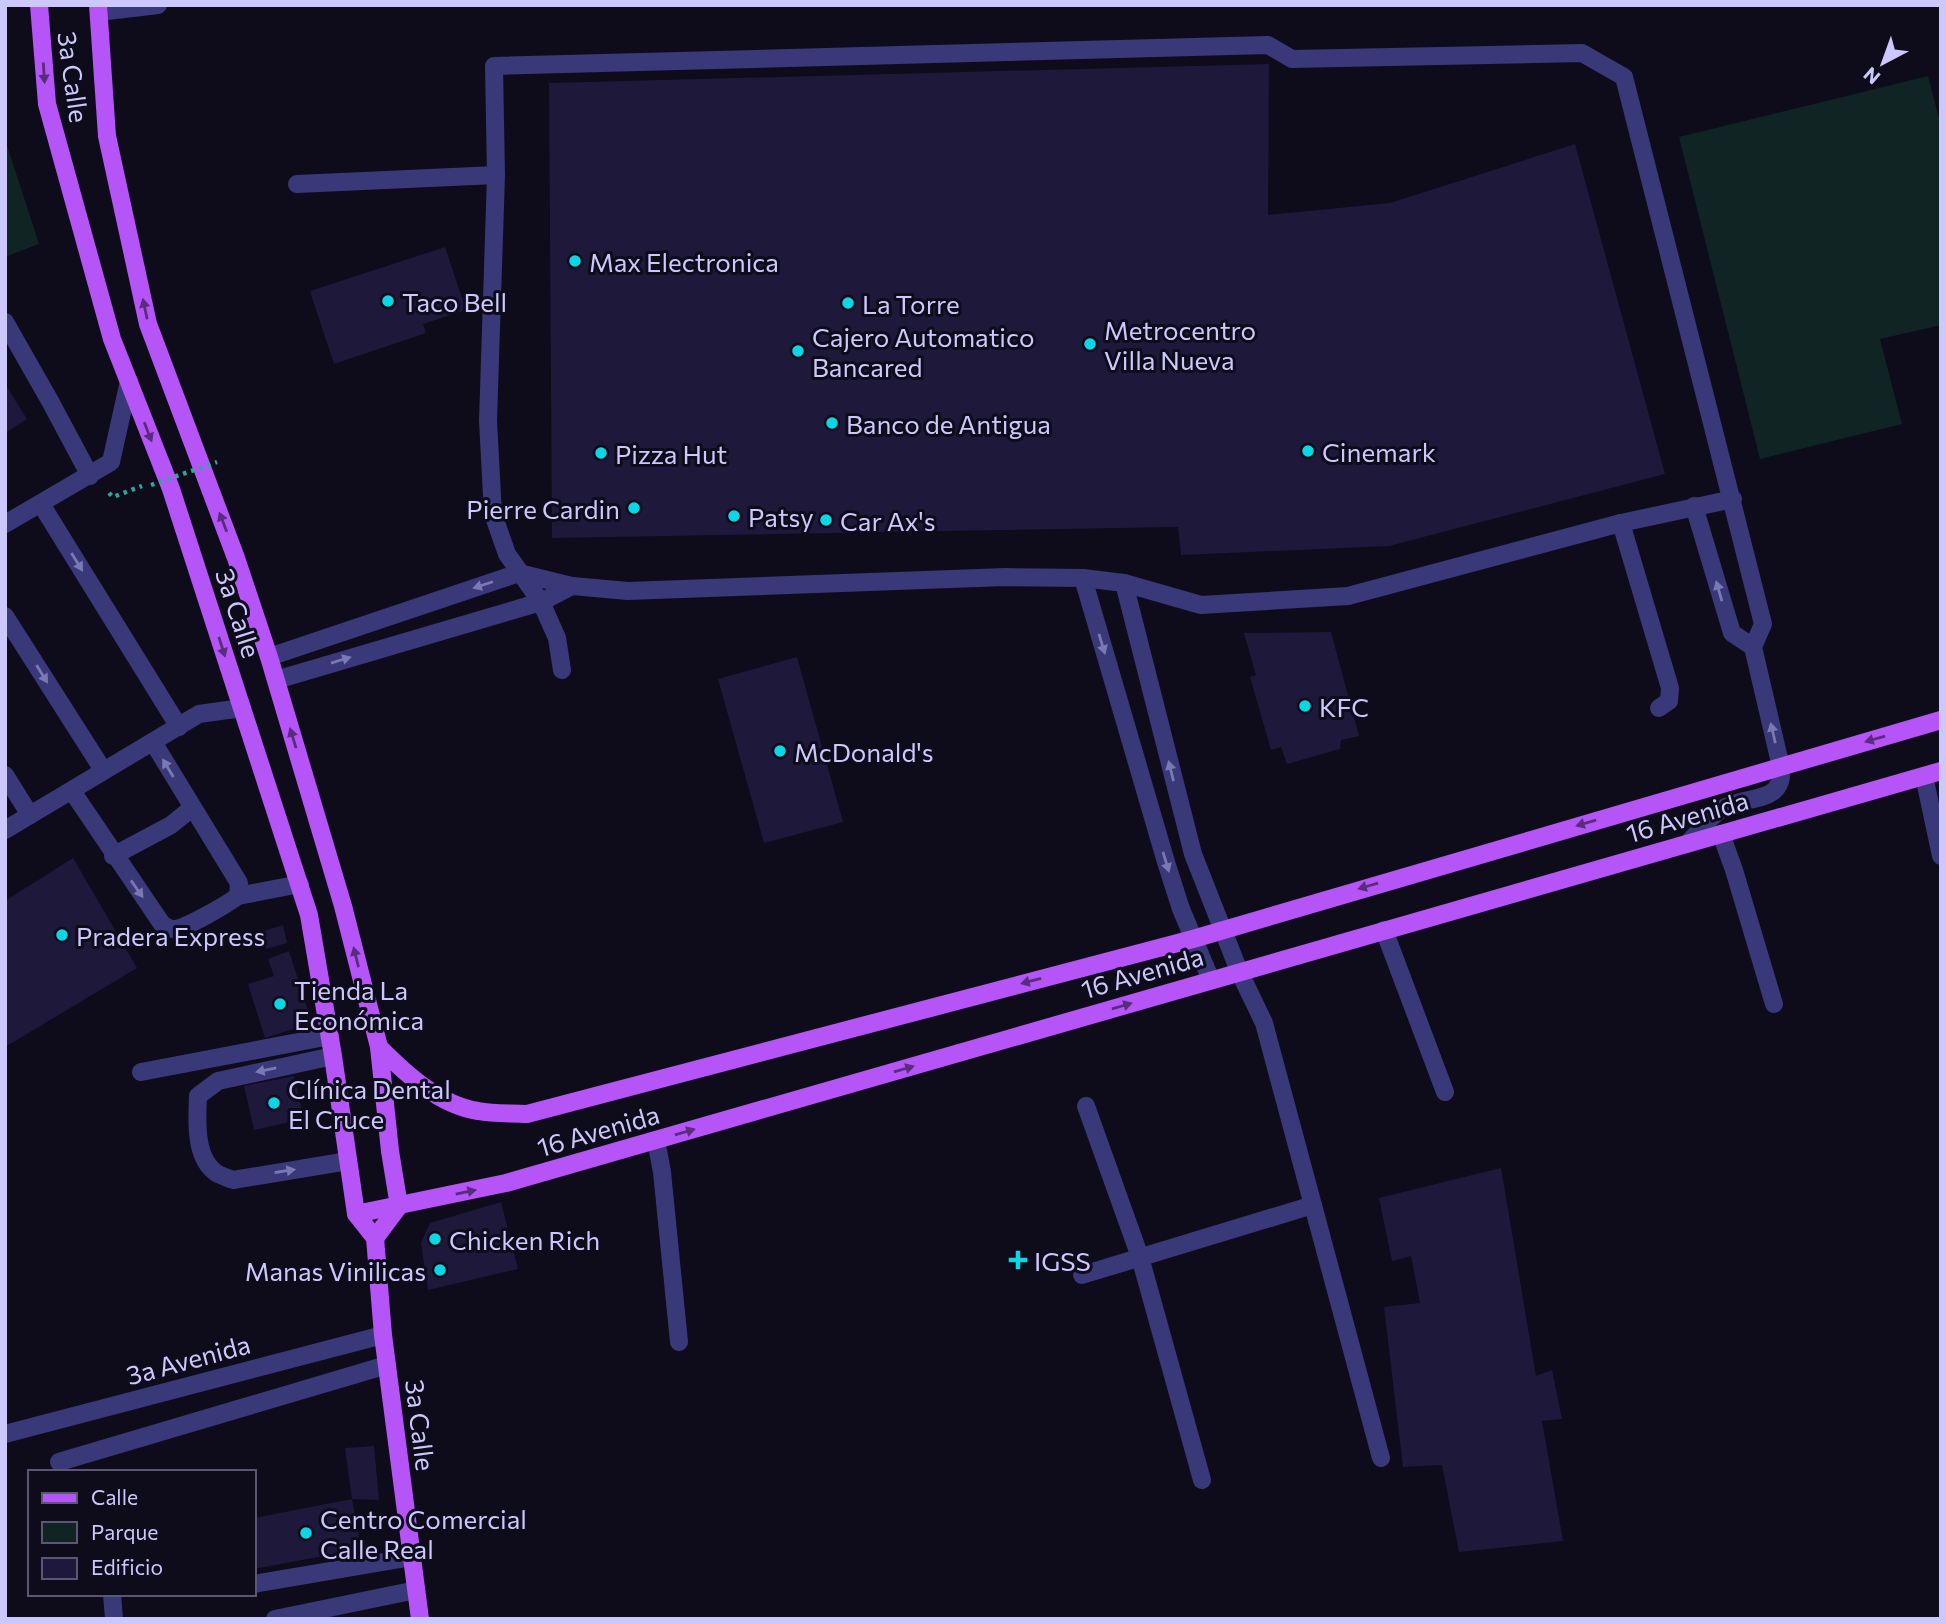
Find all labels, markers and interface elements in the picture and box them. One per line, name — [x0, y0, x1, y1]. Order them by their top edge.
north arrow — [1848, 28, 1918, 98]
street label: 3a Calle — [52, 29, 96, 125]
one-way arrow — [39, 63, 50, 85]
text: N — [1859, 63, 1884, 90]
place label: Max Electronica — [589, 246, 779, 277]
marker: Max Electronica — [567, 253, 583, 269]
place label: Taco Bell — [402, 286, 507, 317]
place label: La Torre — [862, 288, 960, 319]
marker: Taco Bell — [380, 293, 396, 309]
marker: La Torre — [840, 295, 856, 311]
one-way arrow — [139, 298, 150, 320]
place label: Metrocentro Villa Nueva — [1104, 314, 1256, 375]
place label: Cajero Automatico Bancared — [812, 321, 1034, 382]
marker: Metrocentro Villa Nueva — [1082, 336, 1098, 352]
marker: Cajero Automatico Bancared — [790, 343, 806, 359]
place label: Banco de Antigua — [846, 408, 1051, 439]
marker: Banco de Antigua — [824, 415, 840, 431]
one-way arrow — [143, 422, 154, 443]
place label: Cinemark — [1322, 436, 1436, 467]
place label: Pizza Hut — [615, 438, 727, 469]
marker: Cinemark — [1300, 443, 1316, 459]
marker: Pizza Hut — [593, 445, 609, 461]
place label: Pierre Cardin — [466, 493, 620, 524]
marker: Pierre Cardin — [626, 500, 642, 516]
place label: Patsy — [748, 501, 814, 532]
place label: Car Ax's — [840, 505, 936, 536]
marker: Patsy — [726, 508, 742, 524]
one-way arrow — [217, 512, 228, 533]
marker: Car Ax's — [818, 512, 834, 528]
one-way arrow — [70, 552, 83, 572]
street label: 3a Calle — [210, 565, 268, 661]
one-way arrow — [472, 580, 493, 591]
one-way arrow — [1714, 581, 1724, 602]
one-way arrow — [1097, 634, 1107, 655]
one-way arrow — [217, 637, 228, 658]
one-way arrow — [331, 654, 352, 665]
one-way arrow — [35, 664, 48, 683]
place label: KFC — [1319, 691, 1369, 722]
marker: KFC — [1297, 698, 1313, 714]
one-way arrow — [1767, 722, 1778, 744]
one-way arrow — [288, 728, 298, 749]
one-way arrow — [1864, 735, 1885, 745]
place label: McDonald's — [794, 736, 934, 767]
marker: McDonald's — [772, 743, 788, 759]
one-way arrow — [162, 759, 174, 778]
one-way arrow — [1165, 760, 1176, 782]
street label: 16 Avenida — [1622, 784, 1752, 848]
one-way arrow — [1575, 818, 1597, 829]
one-way arrow — [1162, 852, 1172, 873]
one-way arrow — [130, 880, 144, 898]
one-way arrow — [1357, 882, 1378, 892]
place label: Pradera Express — [76, 920, 265, 951]
marker: Pradera Express — [54, 927, 70, 943]
street label: 16 Avenida — [1077, 940, 1207, 1004]
one-way arrow — [350, 946, 361, 968]
place label: Tienda La Económica — [294, 974, 424, 1035]
one-way arrow — [1020, 976, 1042, 987]
marker: Tienda La Económica — [272, 996, 288, 1012]
one-way arrow — [1112, 1000, 1133, 1010]
one-way arrow — [893, 1063, 914, 1073]
one-way arrow — [255, 1065, 277, 1076]
place label: Clínica Dental El Cruce — [288, 1073, 451, 1134]
marker: Clínica Dental El Cruce — [266, 1095, 282, 1111]
street label: 16 Avenida — [533, 1098, 663, 1162]
one-way arrow — [674, 1126, 696, 1137]
one-way arrow — [274, 1165, 296, 1176]
one-way arrow — [455, 1186, 477, 1197]
place label: Chicken Rich — [449, 1224, 600, 1255]
marker: Chicken Rich — [427, 1231, 443, 1247]
place label: IGSS — [1034, 1245, 1091, 1276]
marker: IGSS — [1008, 1250, 1028, 1270]
place label: Manas Vinilicas — [245, 1255, 426, 1286]
marker: Manas Vinilicas — [432, 1262, 448, 1278]
street label: 3a Avenida — [123, 1328, 253, 1390]
street label: 3a Calle — [400, 1378, 442, 1472]
legend — [28, 1470, 256, 1596]
text: Calle — [91, 1484, 138, 1509]
place label: Centro Comercial Calle Real — [320, 1503, 527, 1564]
text: Parque — [91, 1519, 158, 1544]
marker: Centro Comercial Calle Real — [298, 1525, 314, 1541]
text: Edificio — [91, 1554, 163, 1579]

